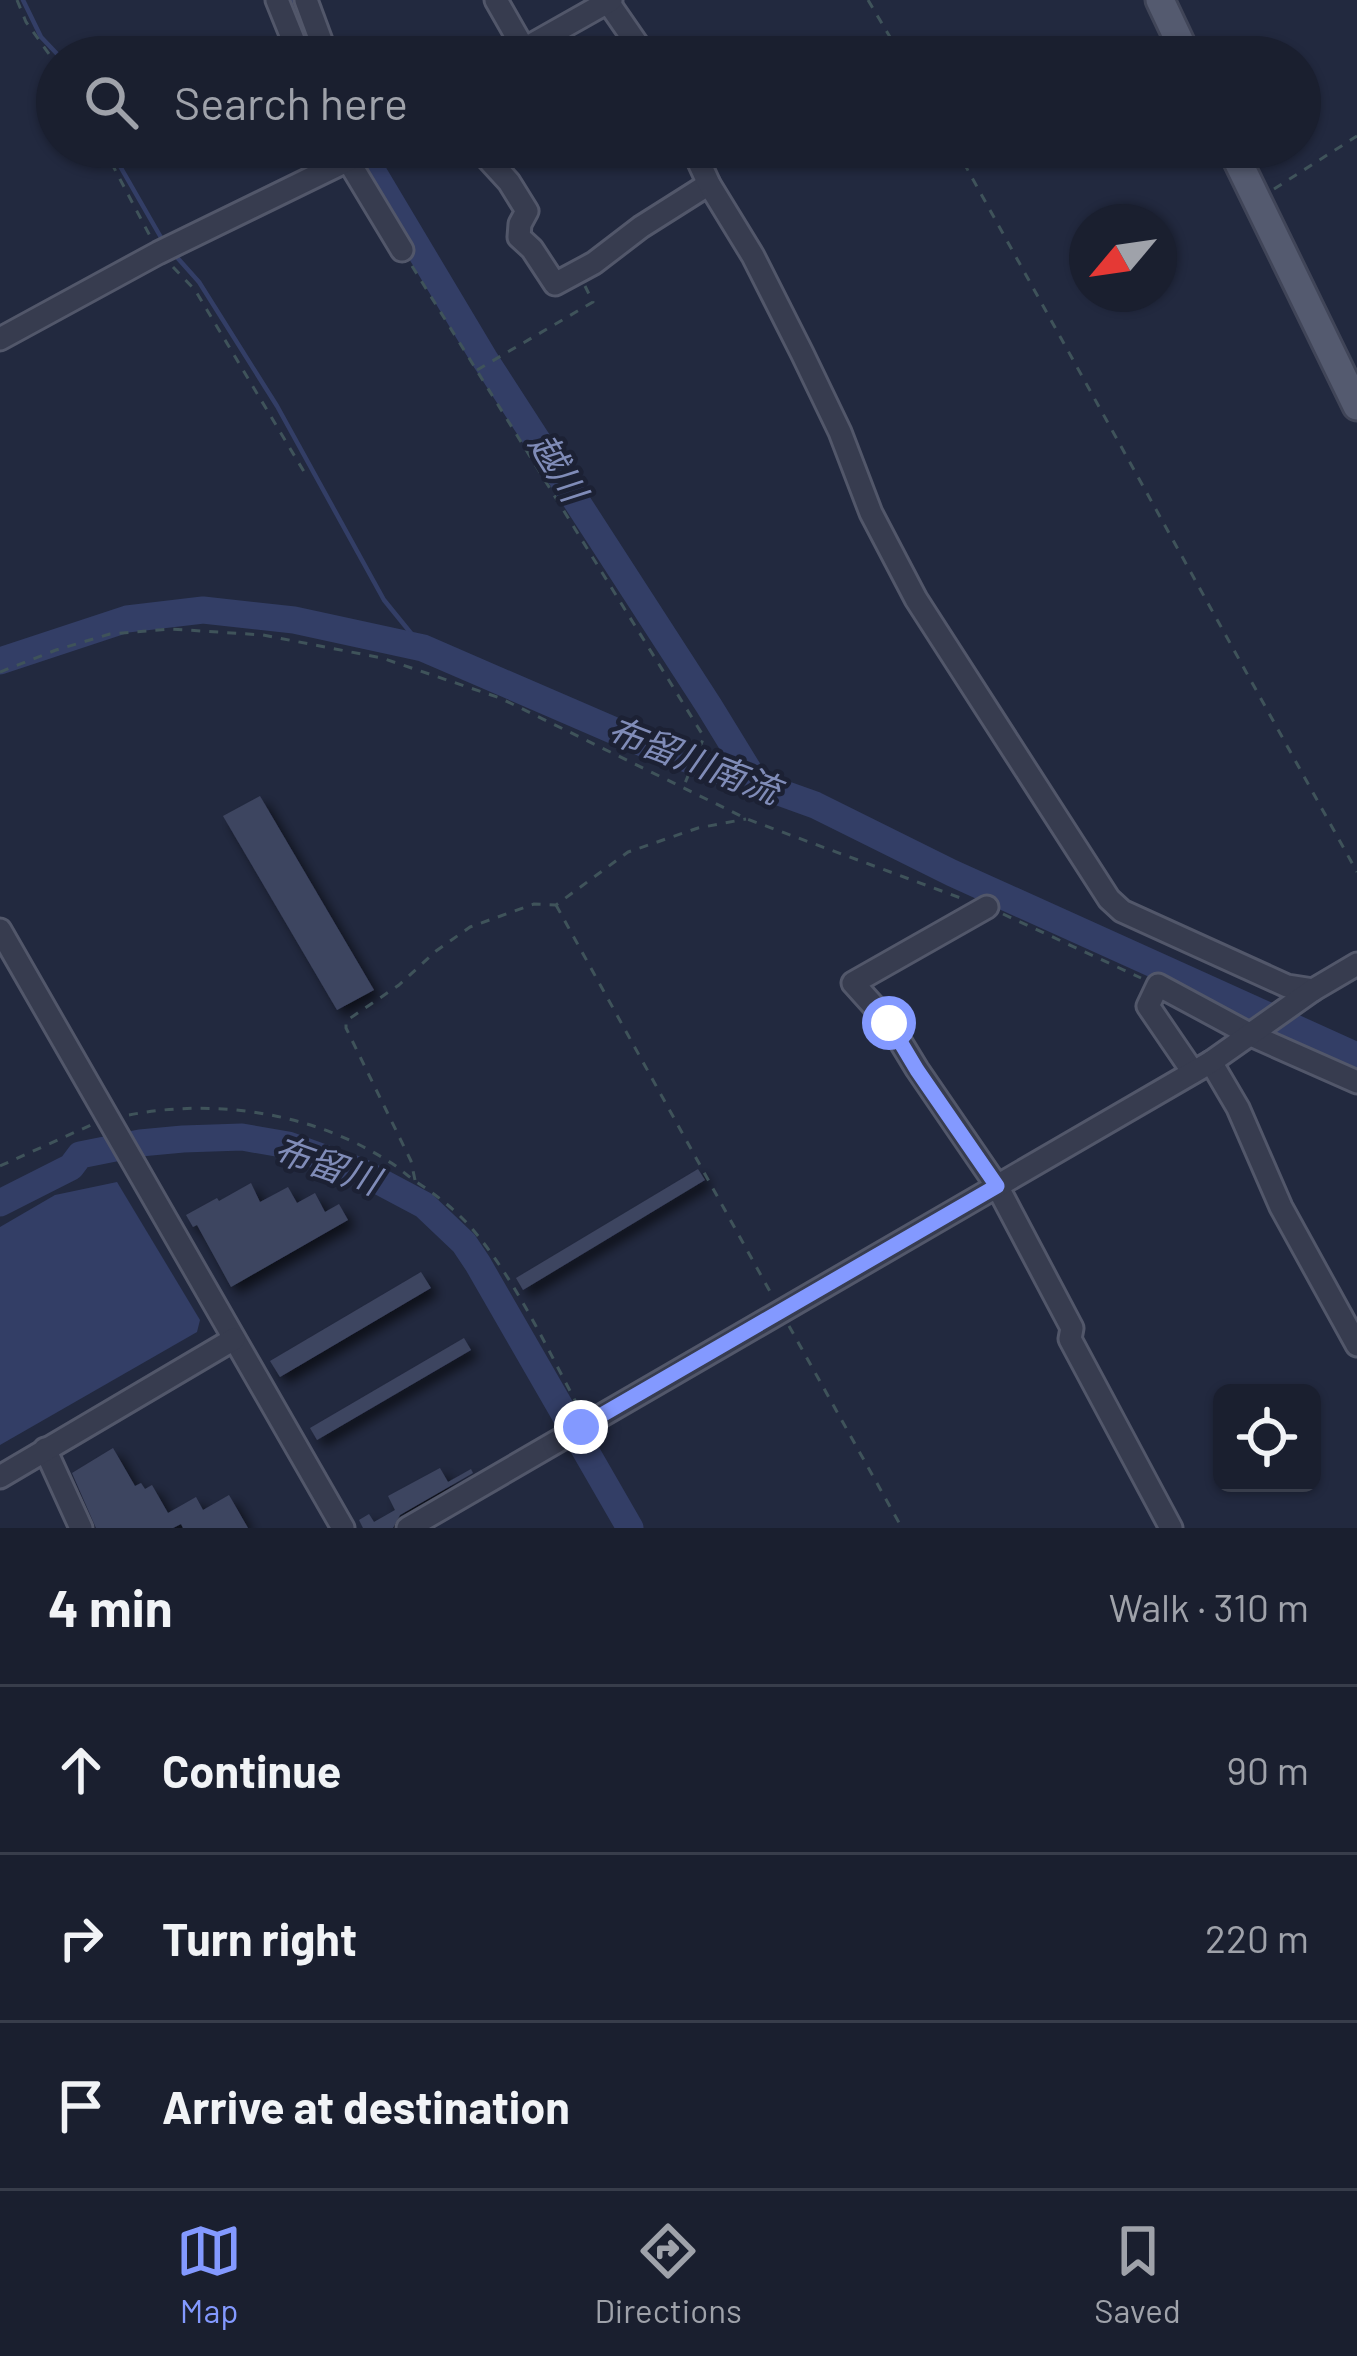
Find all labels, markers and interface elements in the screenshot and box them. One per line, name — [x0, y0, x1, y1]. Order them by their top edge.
search box — [36, 36, 1321, 168]
icon: search — [78, 69, 144, 135]
text: Search here — [174, 75, 408, 129]
north arrow — [1069, 204, 1177, 312]
water label: 越川 — [522, 424, 599, 512]
water label: 布留川南流 — [603, 706, 791, 813]
route start — [862, 996, 916, 1050]
water label: 布留川 — [269, 1126, 389, 1203]
map controls — [1213, 1384, 1321, 1492]
button: locate — [1213, 1384, 1321, 1492]
route end — [554, 1400, 608, 1454]
text: 4 min — [48, 1576, 173, 1637]
text: Walk · 310 m — [1109, 1583, 1309, 1630]
icon: ahead — [48, 1737, 114, 1803]
text: Continue — [162, 1743, 341, 1797]
text: 90 m — [1227, 1746, 1309, 1793]
icon: right — [48, 1905, 114, 1971]
text: Turn right — [162, 1911, 357, 1965]
text: 220 m — [1205, 1914, 1309, 1961]
icon: arrive — [48, 2073, 114, 2139]
text: Arrive at destination — [162, 2079, 570, 2133]
tab: Map — [176, 2218, 242, 2330]
tab: Directions — [594, 2218, 742, 2330]
tab: Saved — [1094, 2218, 1181, 2330]

